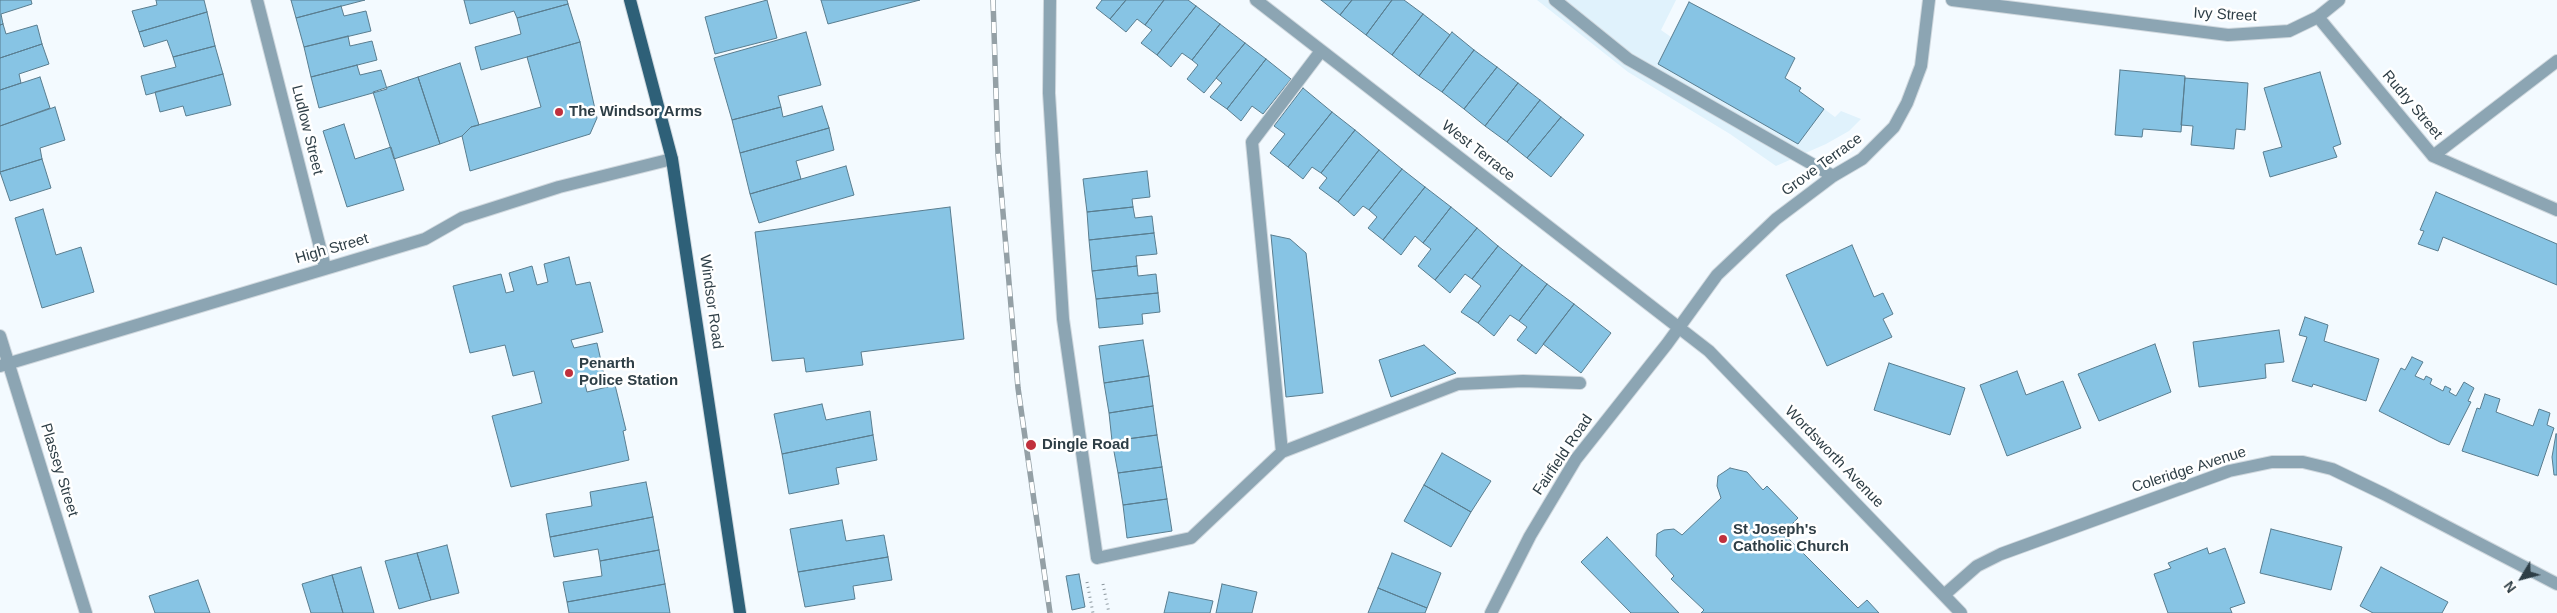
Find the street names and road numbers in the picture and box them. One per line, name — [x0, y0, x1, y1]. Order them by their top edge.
street label: Ivy Street — [2193, 4, 2257, 26]
street label: Rudry Street — [2378, 67, 2446, 143]
street label: Ludlow Street — [287, 83, 327, 177]
street label: West Terrace — [1438, 117, 1518, 185]
street label: Grove Terrace — [1778, 130, 1866, 200]
street label: High Street — [293, 230, 371, 268]
street label: Windsor Road — [695, 254, 727, 350]
street label: Wordsworth Avenue — [1781, 402, 1887, 512]
street label: Fairfield Road — [1529, 411, 1597, 499]
street label: Plassey Street — [36, 421, 82, 519]
street label: Coleridge Avenue — [2130, 443, 2248, 497]

